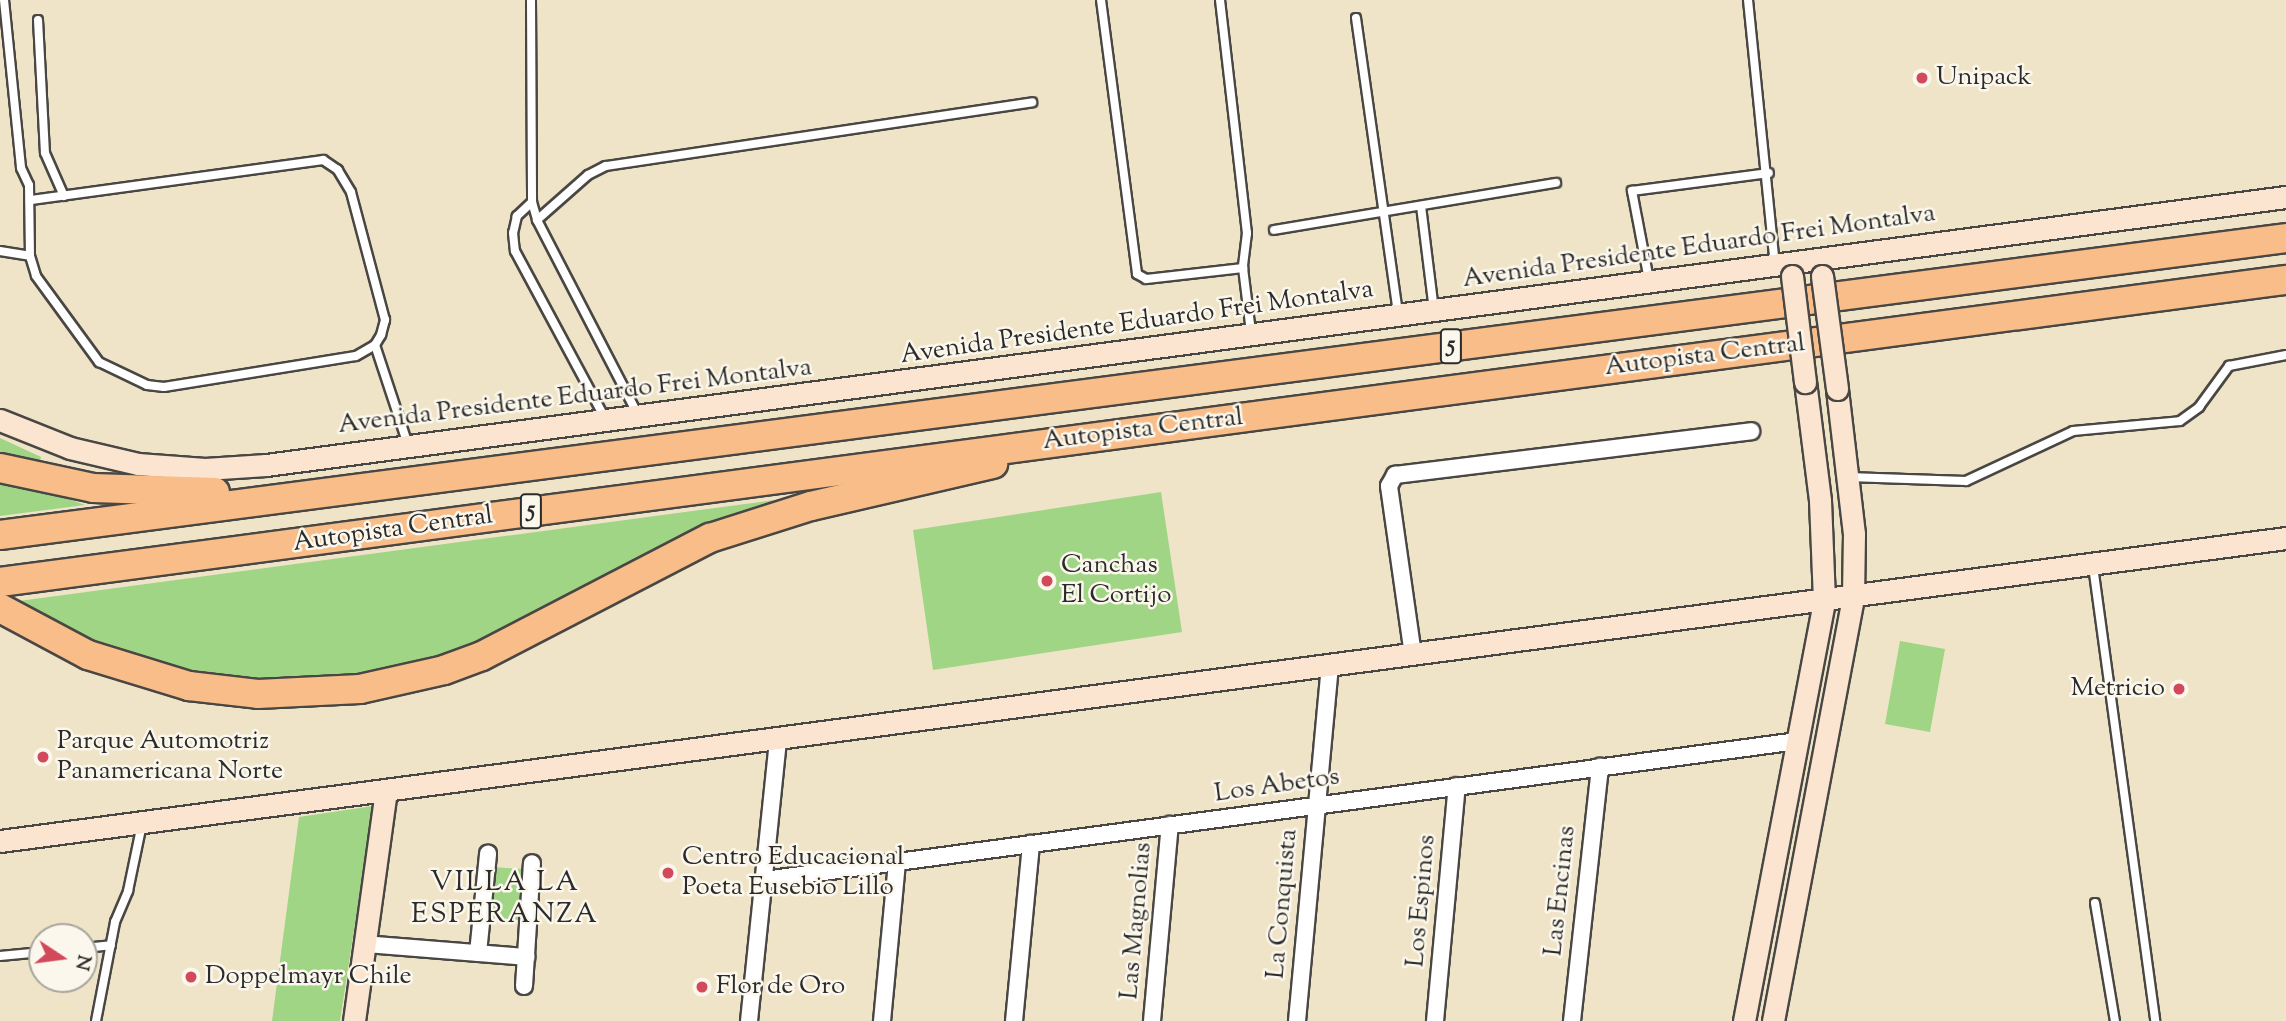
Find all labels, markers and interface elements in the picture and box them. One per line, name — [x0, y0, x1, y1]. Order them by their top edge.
place label: Unipack — [1936, 62, 2032, 94]
marker: Unipack — [1914, 70, 1930, 86]
street label: Avenida Presidente Eduardo Frei Montalva — [1461, 198, 1937, 296]
street label: Avenida Presidente Eduardo Frei Montalva — [899, 274, 1375, 372]
road number: 5 — [1439, 326, 1463, 366]
street label: Autopista Central — [1603, 328, 1807, 384]
street label: Avenida Presidente Eduardo Frei Montalva — [336, 352, 814, 442]
street label: Autopista Central — [1041, 402, 1245, 458]
road number: 5 — [519, 490, 543, 532]
street label: Autopista Central — [291, 501, 495, 559]
place label: Canchas El Cortijo — [1061, 550, 1171, 612]
marker: Canchas El Cortijo — [1039, 573, 1055, 589]
place label: Metricio — [2070, 673, 2165, 705]
marker: Metricio — [2171, 681, 2187, 697]
place label: Parque Automotriz Panamericana Norte — [57, 726, 283, 788]
marker: Parque Automotriz Panamericana Norte — [35, 749, 51, 765]
street label: Los Abetos — [1212, 762, 1342, 810]
street label: Las Encinas — [1539, 824, 1583, 958]
street label: La Conquista — [1261, 828, 1305, 980]
street label: Los Espinos — [1401, 833, 1443, 969]
street label: Las Magnolias — [1115, 841, 1159, 1001]
place label: Centro Educacional Poeta Eusebio Lillo — [682, 842, 904, 903]
marker: Centro Educacional Poeta Eusebio Lillo — [660, 865, 676, 881]
district label: VILLA LA ESPERANZA — [412, 866, 598, 932]
north arrow — [28, 923, 98, 993]
text: N — [67, 952, 97, 973]
place label: Doppelmayr Chile — [205, 961, 411, 993]
marker: Doppelmayr Chile — [183, 969, 199, 985]
place label: Flor de Oro — [716, 971, 845, 1003]
marker: Flor de Oro — [694, 979, 710, 995]

